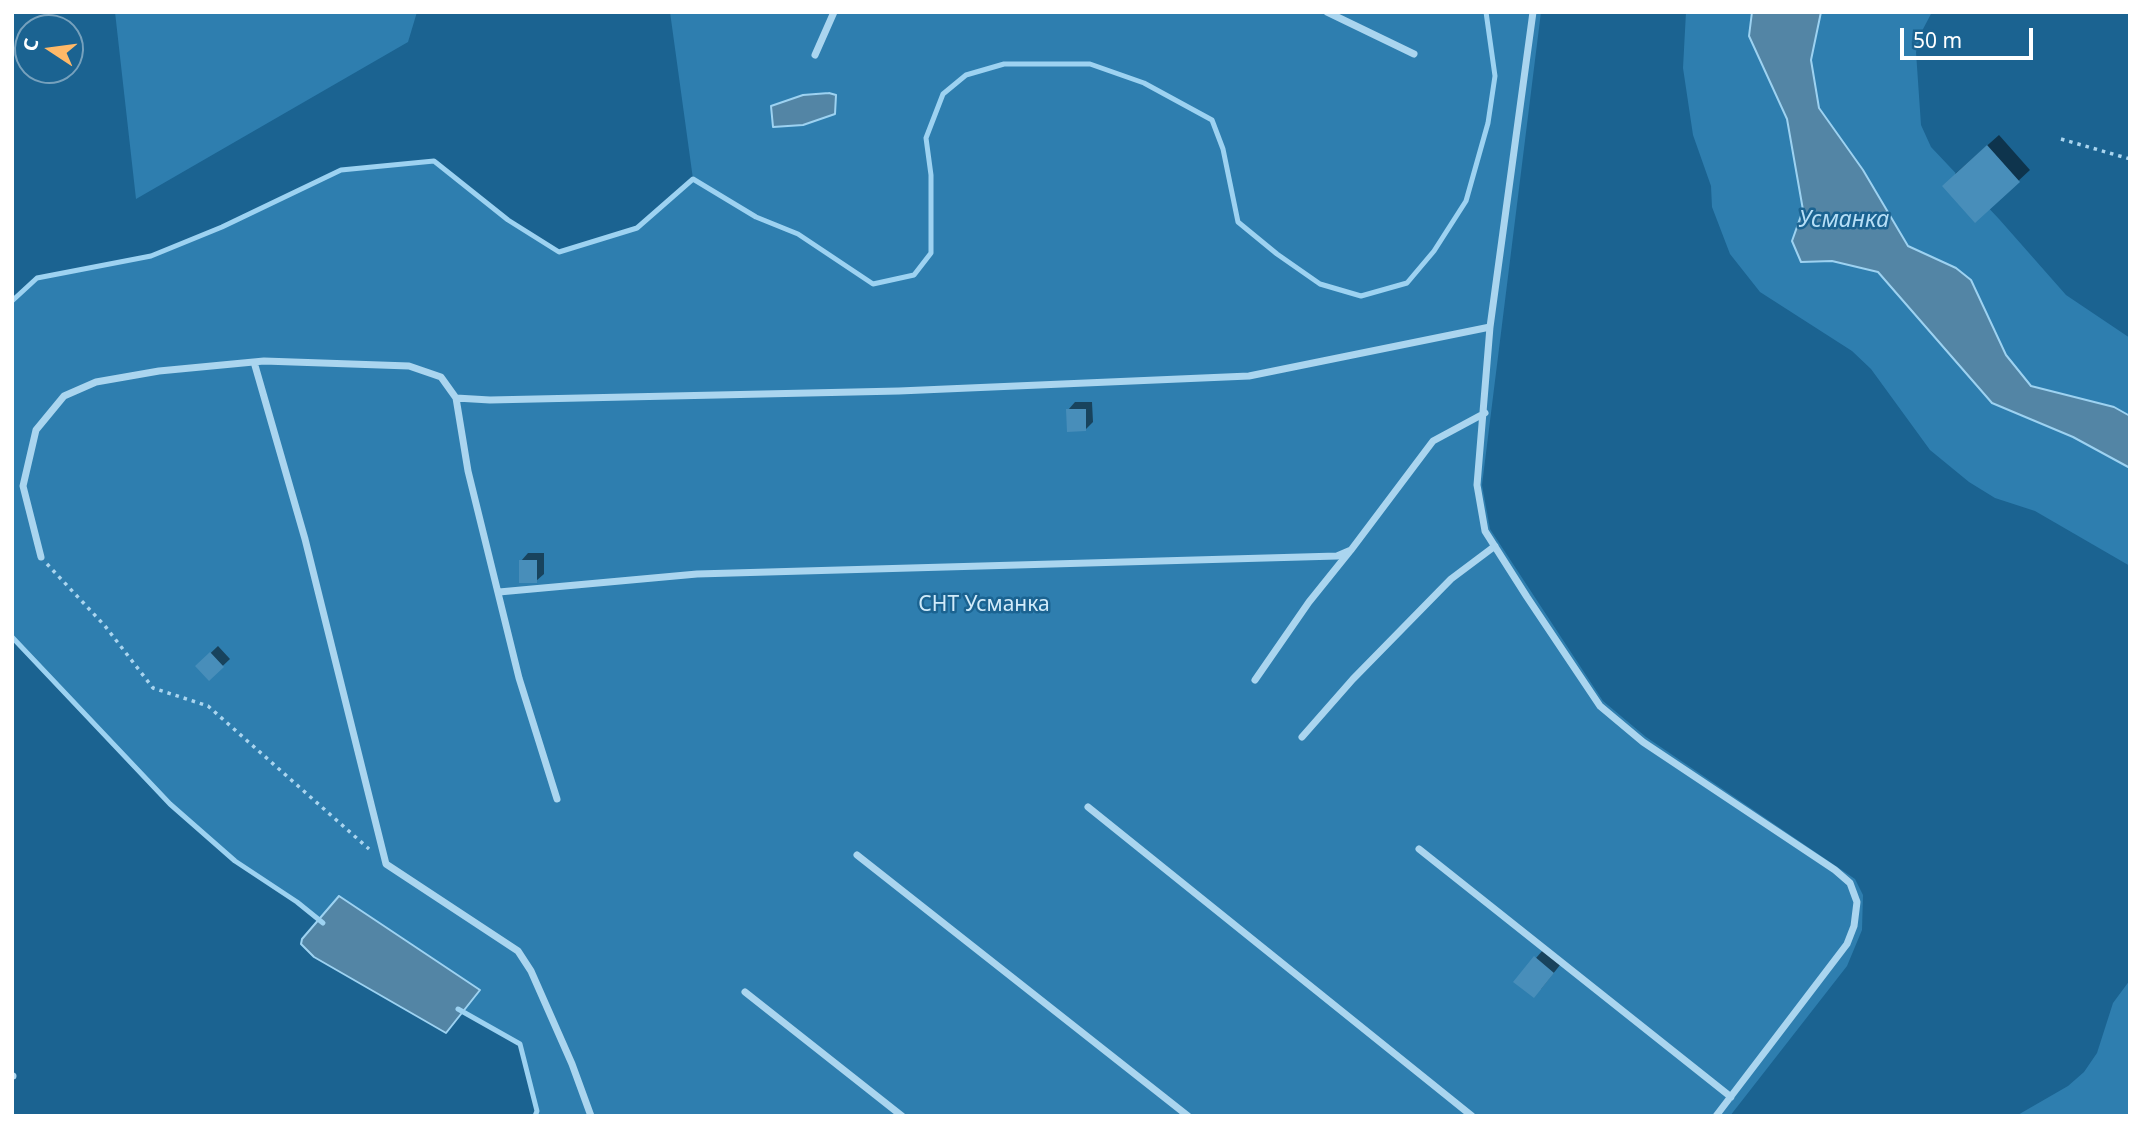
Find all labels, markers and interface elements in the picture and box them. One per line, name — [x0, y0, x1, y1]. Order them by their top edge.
north arrow — [14, 14, 84, 84]
scale bar — [1904, 14, 2037, 58]
text: 50 m — [1913, 26, 1962, 54]
text: С — [16, 36, 45, 54]
water label: Усманка — [1799, 206, 1889, 234]
park label: СНТ Усманка — [918, 592, 1050, 618]

